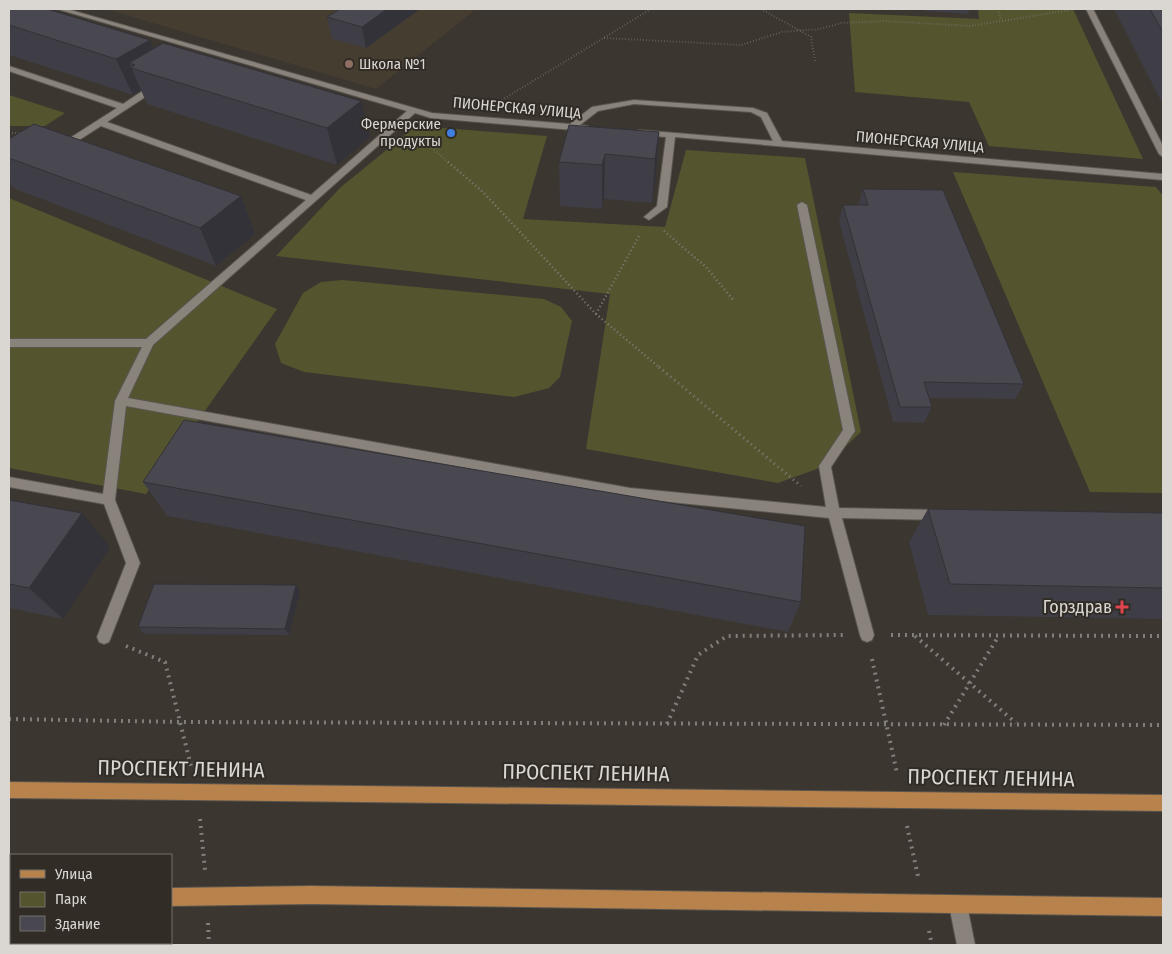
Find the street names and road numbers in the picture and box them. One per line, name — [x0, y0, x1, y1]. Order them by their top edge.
street label: ПИОНЕРСКАЯ УЛИЦА — [452, 93, 582, 123]
street label: ПИОНЕРСКАЯ УЛИЦА — [855, 127, 985, 157]
street label: ПРОСПЕКТ ЛЕНИНА — [97, 755, 265, 783]
street label: ПРОСПЕКТ ЛЕНИНА — [502, 759, 670, 787]
street label: ПРОСПЕКТ ЛЕНИНА — [907, 764, 1075, 792]

